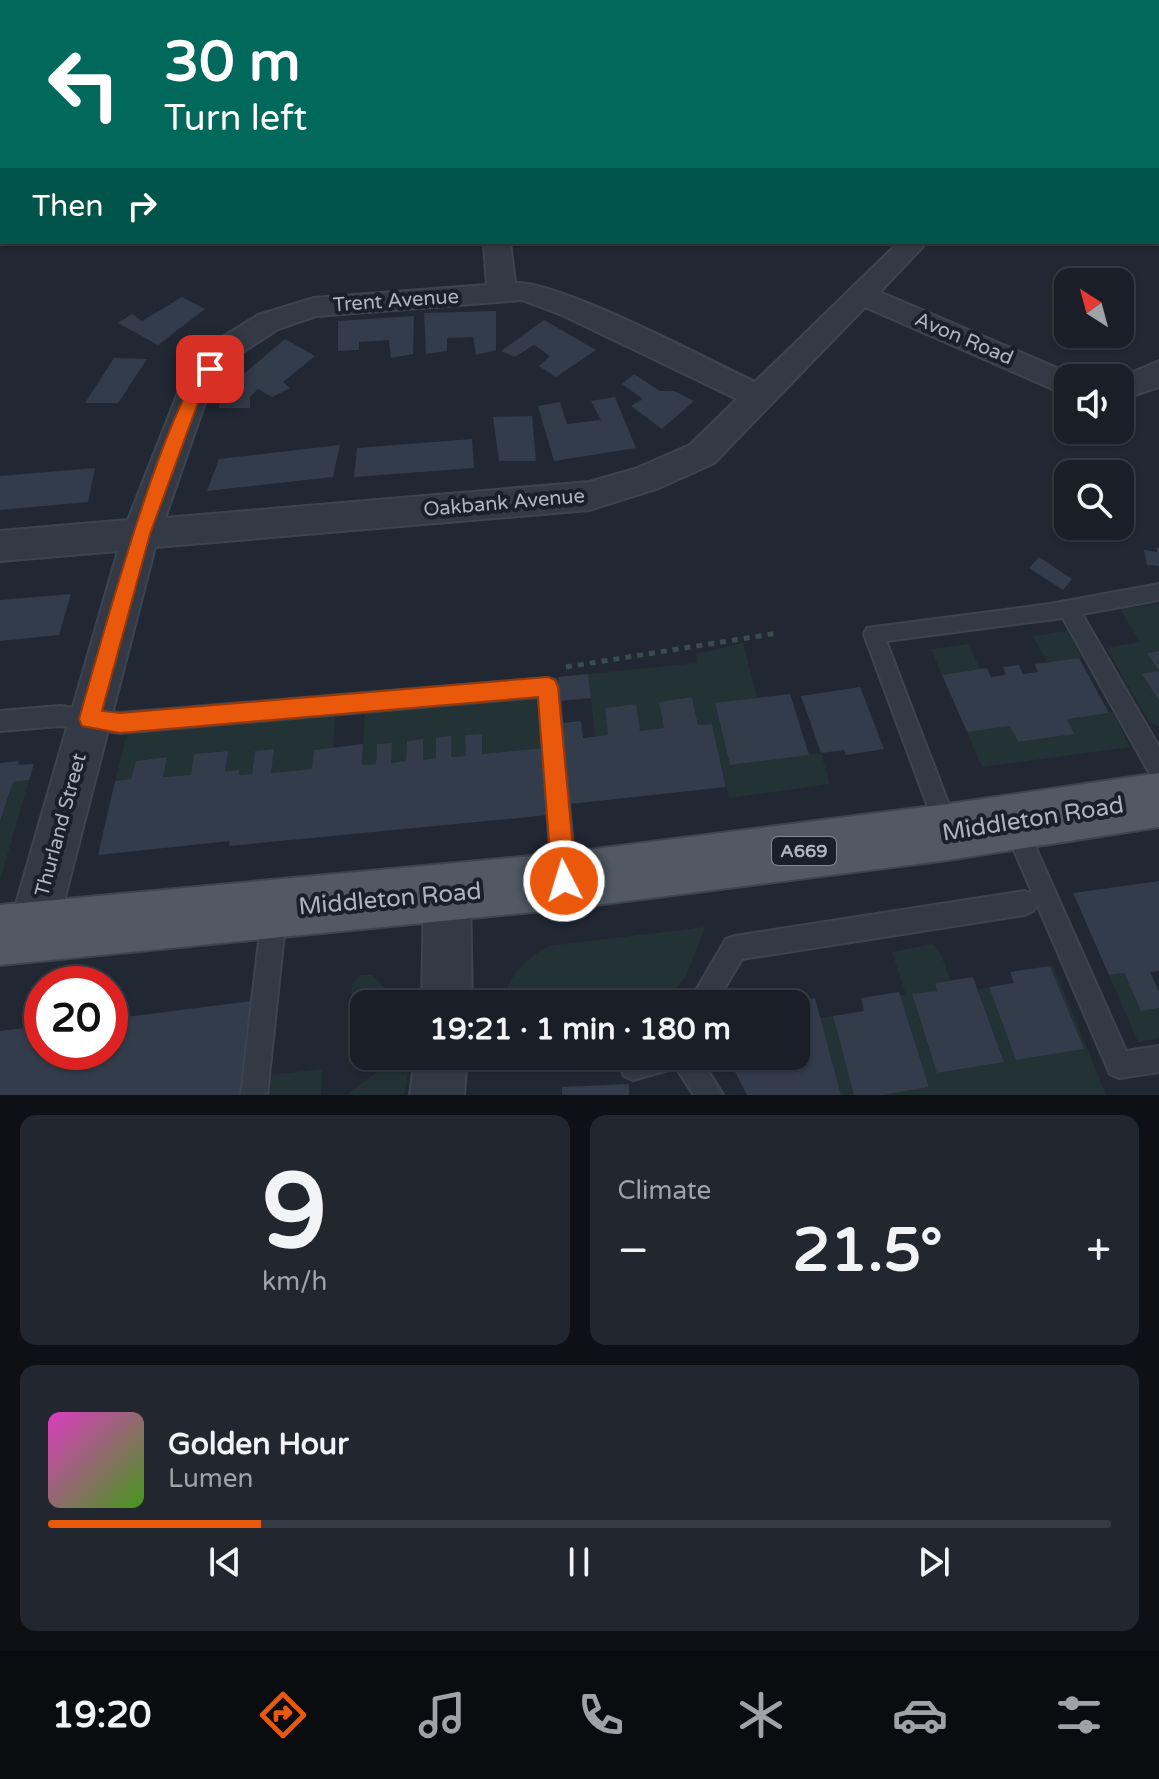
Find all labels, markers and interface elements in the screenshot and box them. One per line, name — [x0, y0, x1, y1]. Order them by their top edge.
text: 30 m — [164, 29, 300, 96]
icon: left — [32, 32, 136, 136]
text: Turn left — [164, 97, 307, 140]
icon: right — [120, 184, 164, 228]
text: Then — [32, 188, 104, 225]
north arrow — [1054, 268, 1134, 348]
map controls — [1054, 268, 1134, 540]
street label: Trent Avenue — [332, 285, 460, 317]
street label: Avon Road — [911, 308, 1017, 370]
pin — [176, 335, 244, 403]
icon: arrive — [188, 347, 232, 391]
button: sound — [1054, 364, 1134, 444]
button: search — [1054, 460, 1134, 540]
street label: Oakbank Avenue — [422, 484, 586, 522]
street label: Thurland Street — [30, 750, 92, 899]
street label: Middleton Road — [940, 790, 1126, 848]
road number: A669 — [772, 837, 836, 865]
position arrow — [522, 839, 606, 923]
street label: Middleton Road — [297, 877, 483, 921]
speed limit sign: 20 — [24, 966, 128, 1070]
text: 19:21 · 1 min · 180 m — [429, 1011, 731, 1048]
text: 9 — [262, 1151, 327, 1276]
text: Climate — [618, 1175, 711, 1206]
text: 21.5° — [792, 1215, 943, 1287]
text: − — [618, 1225, 649, 1278]
text: + — [1086, 1225, 1111, 1278]
text: km/h — [262, 1266, 327, 1297]
text: Golden Hour — [168, 1426, 349, 1463]
text: Lumen — [168, 1463, 253, 1494]
icon: previous — [203, 1540, 247, 1584]
icon: pause — [557, 1540, 601, 1584]
icon: next — [912, 1540, 956, 1584]
icon: directions — [255, 1687, 311, 1743]
icon: music — [414, 1687, 470, 1743]
icon: phone — [573, 1687, 629, 1743]
icon: climate — [733, 1687, 789, 1743]
icon: car — [892, 1687, 948, 1743]
icon: filters — [1051, 1687, 1107, 1743]
text: 19:20 — [52, 1694, 151, 1737]

